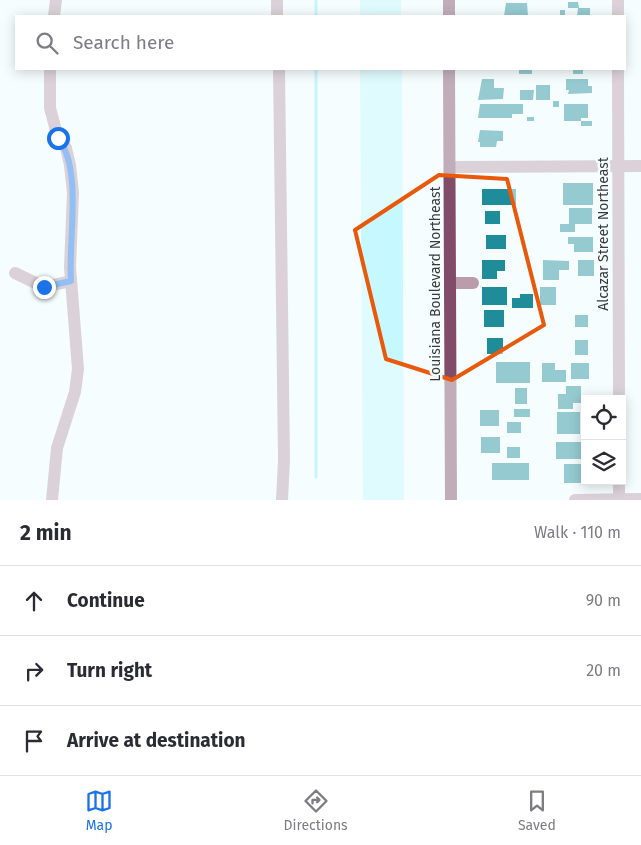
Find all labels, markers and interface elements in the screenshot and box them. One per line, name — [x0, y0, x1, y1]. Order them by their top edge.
search box — [15, 15, 626, 70]
icon: search — [33, 29, 61, 57]
text: Search here — [73, 31, 174, 54]
route start — [47, 127, 70, 150]
street label: Alcazar Street Northeast — [595, 156, 612, 311]
street label: Louisiana Boulevard Northeast — [427, 185, 444, 382]
route end — [33, 276, 56, 299]
map controls — [581, 395, 626, 485]
button: locate — [581, 395, 626, 440]
button: layers — [581, 440, 626, 485]
text: 2 min — [20, 520, 72, 546]
text: Walk · 110 m — [534, 523, 621, 542]
icon: ahead — [20, 587, 48, 615]
text: Continue — [67, 589, 145, 612]
text: 90 m — [586, 591, 621, 610]
icon: right — [20, 657, 48, 685]
text: Turn right — [67, 659, 152, 682]
text: 20 m — [586, 661, 621, 680]
icon: arrive — [20, 727, 48, 755]
text: Arrive at destination — [67, 729, 246, 752]
tab: Map — [85, 787, 113, 834]
tab: Directions — [283, 787, 348, 834]
tab: Saved — [518, 787, 556, 834]

